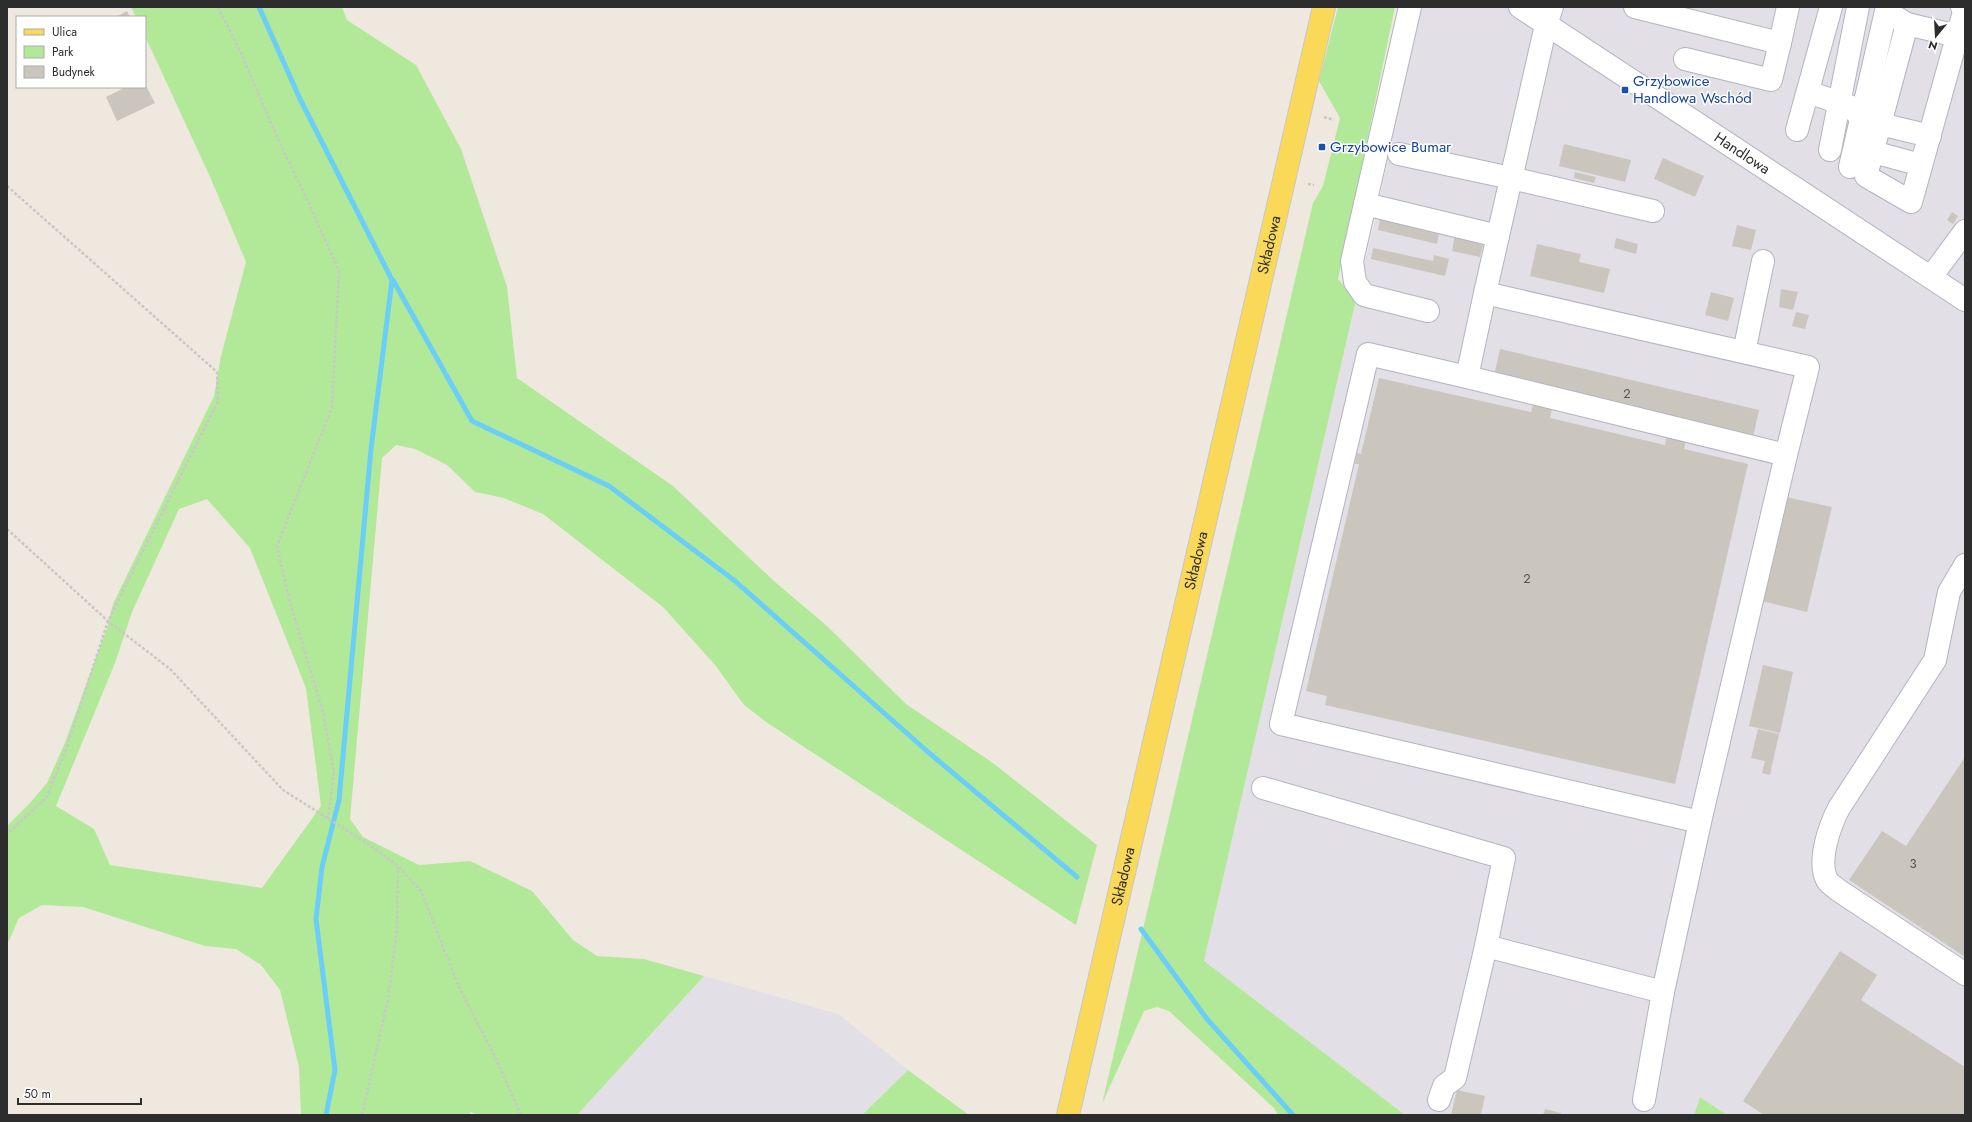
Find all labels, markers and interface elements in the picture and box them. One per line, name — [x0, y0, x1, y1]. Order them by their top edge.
legend — [16, 16, 146, 88]
north arrow — [1916, 16, 1956, 56]
text: Ulica — [52, 23, 77, 41]
text: N — [1926, 37, 1940, 54]
text: Park — [52, 43, 74, 61]
text: Budynek — [52, 63, 96, 81]
place label: Grzybowice Handlowa Wschód — [1633, 70, 1752, 109]
marker: Grzybowice Handlowa Wschód — [1620, 85, 1630, 95]
street label: Handlowa — [1710, 127, 1775, 180]
place label: Grzybowice Bumar — [1330, 136, 1452, 158]
marker: Grzybowice Bumar — [1317, 142, 1327, 152]
street label: Składowa — [1252, 213, 1286, 276]
house number: 2 — [1623, 384, 1631, 403]
street label: Składowa — [1179, 529, 1214, 592]
house number: 2 — [1523, 569, 1531, 588]
street label: Składowa — [1106, 845, 1141, 908]
house number: 3 — [1909, 854, 1917, 873]
scale bar — [18, 1080, 141, 1106]
text: 50 m — [24, 1085, 51, 1103]

